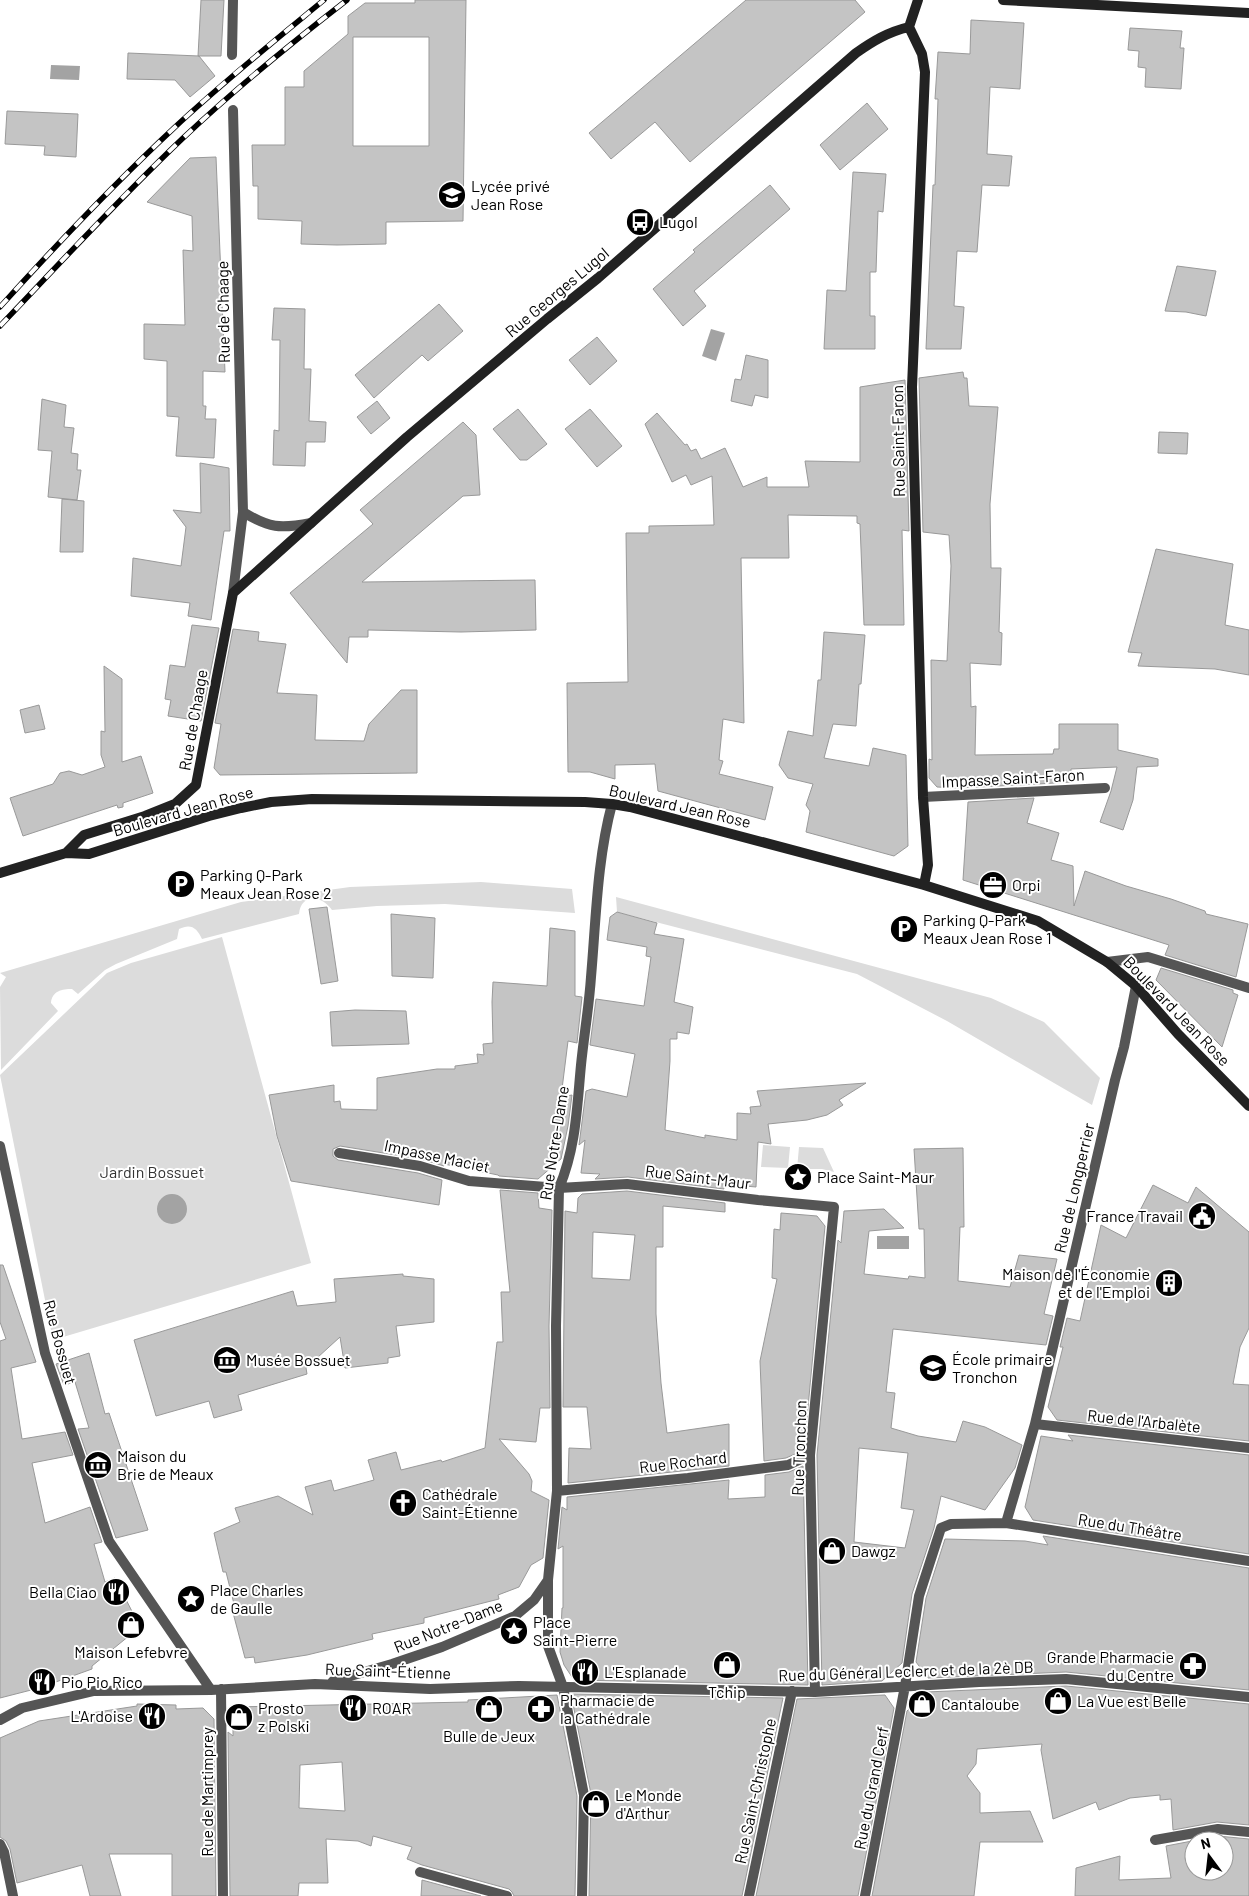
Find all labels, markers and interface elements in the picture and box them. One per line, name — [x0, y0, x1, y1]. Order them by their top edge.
place label: Lycée privé Jean Rose — [471, 176, 550, 213]
school or university icon: Lycée privé Jean Rose — [437, 180, 467, 210]
bus stop icon: Lugol — [625, 207, 655, 237]
place label: Lugol — [659, 212, 698, 231]
street label: Rue Georges Lugol — [501, 243, 612, 340]
street label: Rue de Chaage — [212, 261, 233, 363]
street label: Rue Saint-Faron — [887, 385, 908, 497]
street label: Rue de Chaage — [174, 668, 211, 772]
street label: Impasse Saint-Faron — [941, 764, 1085, 791]
street label: Boulevard Jean Rose — [607, 780, 753, 831]
street label: Boulevard Jean Rose — [111, 781, 255, 840]
place label: Parking Q-Park Meaux Jean Rose 2 — [200, 865, 332, 902]
parking icon: Parking Q-Park Meaux Jean Rose 2 — [166, 869, 196, 899]
office icon: Orpi — [978, 870, 1008, 900]
place label: Orpi — [1012, 875, 1041, 894]
place label: Parking Q-Park Meaux Jean Rose 1 — [923, 910, 1052, 947]
parking icon: Parking Q-Park Meaux Jean Rose 1 — [889, 914, 919, 944]
street label: Boulevard Jean Rose — [1120, 952, 1235, 1069]
street label: Rue Notre-Dame — [535, 1084, 572, 1201]
street label: Rue de Longperrier — [1049, 1121, 1098, 1255]
street label: Impasse Maciet — [383, 1135, 492, 1176]
street label: Rue Saint-Maur — [644, 1161, 752, 1192]
park label: Jardin Bossuet — [100, 1162, 204, 1181]
place icon: Place Saint-Maur — [783, 1162, 813, 1192]
place label: Place Saint-Maur — [817, 1167, 935, 1186]
public building icon: France Travail — [1187, 1201, 1217, 1231]
place label: France Travail — [1086, 1206, 1183, 1225]
place label: Maison de l'Économie et de l'Emploi — [1002, 1264, 1150, 1301]
building icon: Maison de l'Économie et de l'Emploi — [1154, 1268, 1184, 1298]
street label: Rue Bossuet — [40, 1297, 81, 1386]
museum icon: Musée Bossuet — [212, 1345, 242, 1375]
place label: École primaire Tronchon — [952, 1349, 1053, 1386]
place label: Musée Bossuet — [246, 1350, 351, 1369]
school or university icon: École primaire Tronchon — [918, 1353, 948, 1383]
street label: Rue Tronchon — [787, 1400, 810, 1496]
street label: Rue de l'Arbalète — [1086, 1405, 1202, 1436]
place label: Maison du Brie de Meaux — [117, 1446, 214, 1483]
street label: Rue Rochard — [638, 1447, 728, 1476]
museum icon: Maison du Brie de Meaux — [83, 1450, 113, 1480]
place label: Cathédrale Saint-Étienne — [422, 1484, 518, 1521]
church icon: Cathédrale Saint-Étienne — [388, 1488, 418, 1518]
street label: Rue du Théâtre — [1077, 1509, 1183, 1544]
shop icon: Dawgz — [817, 1536, 847, 1566]
place label: Dawgz — [851, 1541, 896, 1560]
restaurant icon: Bella Ciao — [101, 1577, 131, 1607]
place label: Place Charles de Gaulle — [210, 1580, 303, 1617]
place label: Bella Ciao — [29, 1582, 97, 1601]
place icon: Place Charles de Gaulle — [176, 1584, 206, 1614]
street label: Rue Notre-Dame — [391, 1595, 505, 1656]
shop icon: Maison Lefebvre — [116, 1610, 146, 1640]
place label: Place Saint-Pierre — [533, 1612, 617, 1649]
place icon: Place Saint-Pierre — [499, 1616, 529, 1646]
place label: Maison Lefebvre — [74, 1642, 188, 1661]
place label: Grande Pharmacie du Centre — [1047, 1647, 1174, 1684]
shop icon: Tchip — [712, 1650, 742, 1680]
pharmacy icon: Grande Pharmacie du Centre — [1178, 1651, 1208, 1681]
restaurant icon: L'Esplanade — [570, 1657, 600, 1687]
street label: Rue du Général Leclerc et de la 2è DB — [778, 1657, 1034, 1684]
street label: Rue Saint-Étienne — [325, 1659, 451, 1682]
place label: L'Esplanade — [604, 1662, 687, 1681]
restaurant icon: Pio Pio Rico — [27, 1667, 57, 1697]
place label: Pio Pio Rico — [61, 1672, 143, 1691]
place label: Tchip — [708, 1682, 746, 1701]
shop icon: La Vue est Belle — [1043, 1686, 1073, 1716]
shop icon: Cantaloube — [907, 1689, 937, 1719]
place label: Pharmacie de la Cathédrale — [560, 1690, 655, 1727]
place label: La Vue est Belle — [1077, 1691, 1187, 1710]
restaurant icon: ROAR — [338, 1693, 368, 1723]
shop icon: Bulle de Jeux — [474, 1694, 504, 1724]
pharmacy icon: Pharmacie de la Cathédrale — [526, 1694, 556, 1724]
place label: Cantaloube — [941, 1694, 1020, 1713]
place label: Prosto z Polski — [258, 1698, 310, 1735]
place label: ROAR — [372, 1698, 411, 1717]
restaurant icon: L'Ardoise — [137, 1701, 167, 1731]
shop icon: Prosto z Polski — [224, 1702, 254, 1732]
place label: L'Ardoise — [70, 1706, 133, 1725]
street label: Rue Saint-Christophe — [730, 1716, 779, 1865]
street label: Rue du Grand Cerf — [849, 1725, 892, 1851]
place label: Bulle de Jeux — [443, 1726, 535, 1745]
street label: Rue de Martimprey — [197, 1727, 216, 1857]
place label: Le Monde d'Arthur — [615, 1785, 682, 1822]
shop icon: Le Monde d'Arthur — [581, 1789, 611, 1819]
north arrow — [1184, 1831, 1234, 1881]
text: N — [1199, 1834, 1212, 1852]

